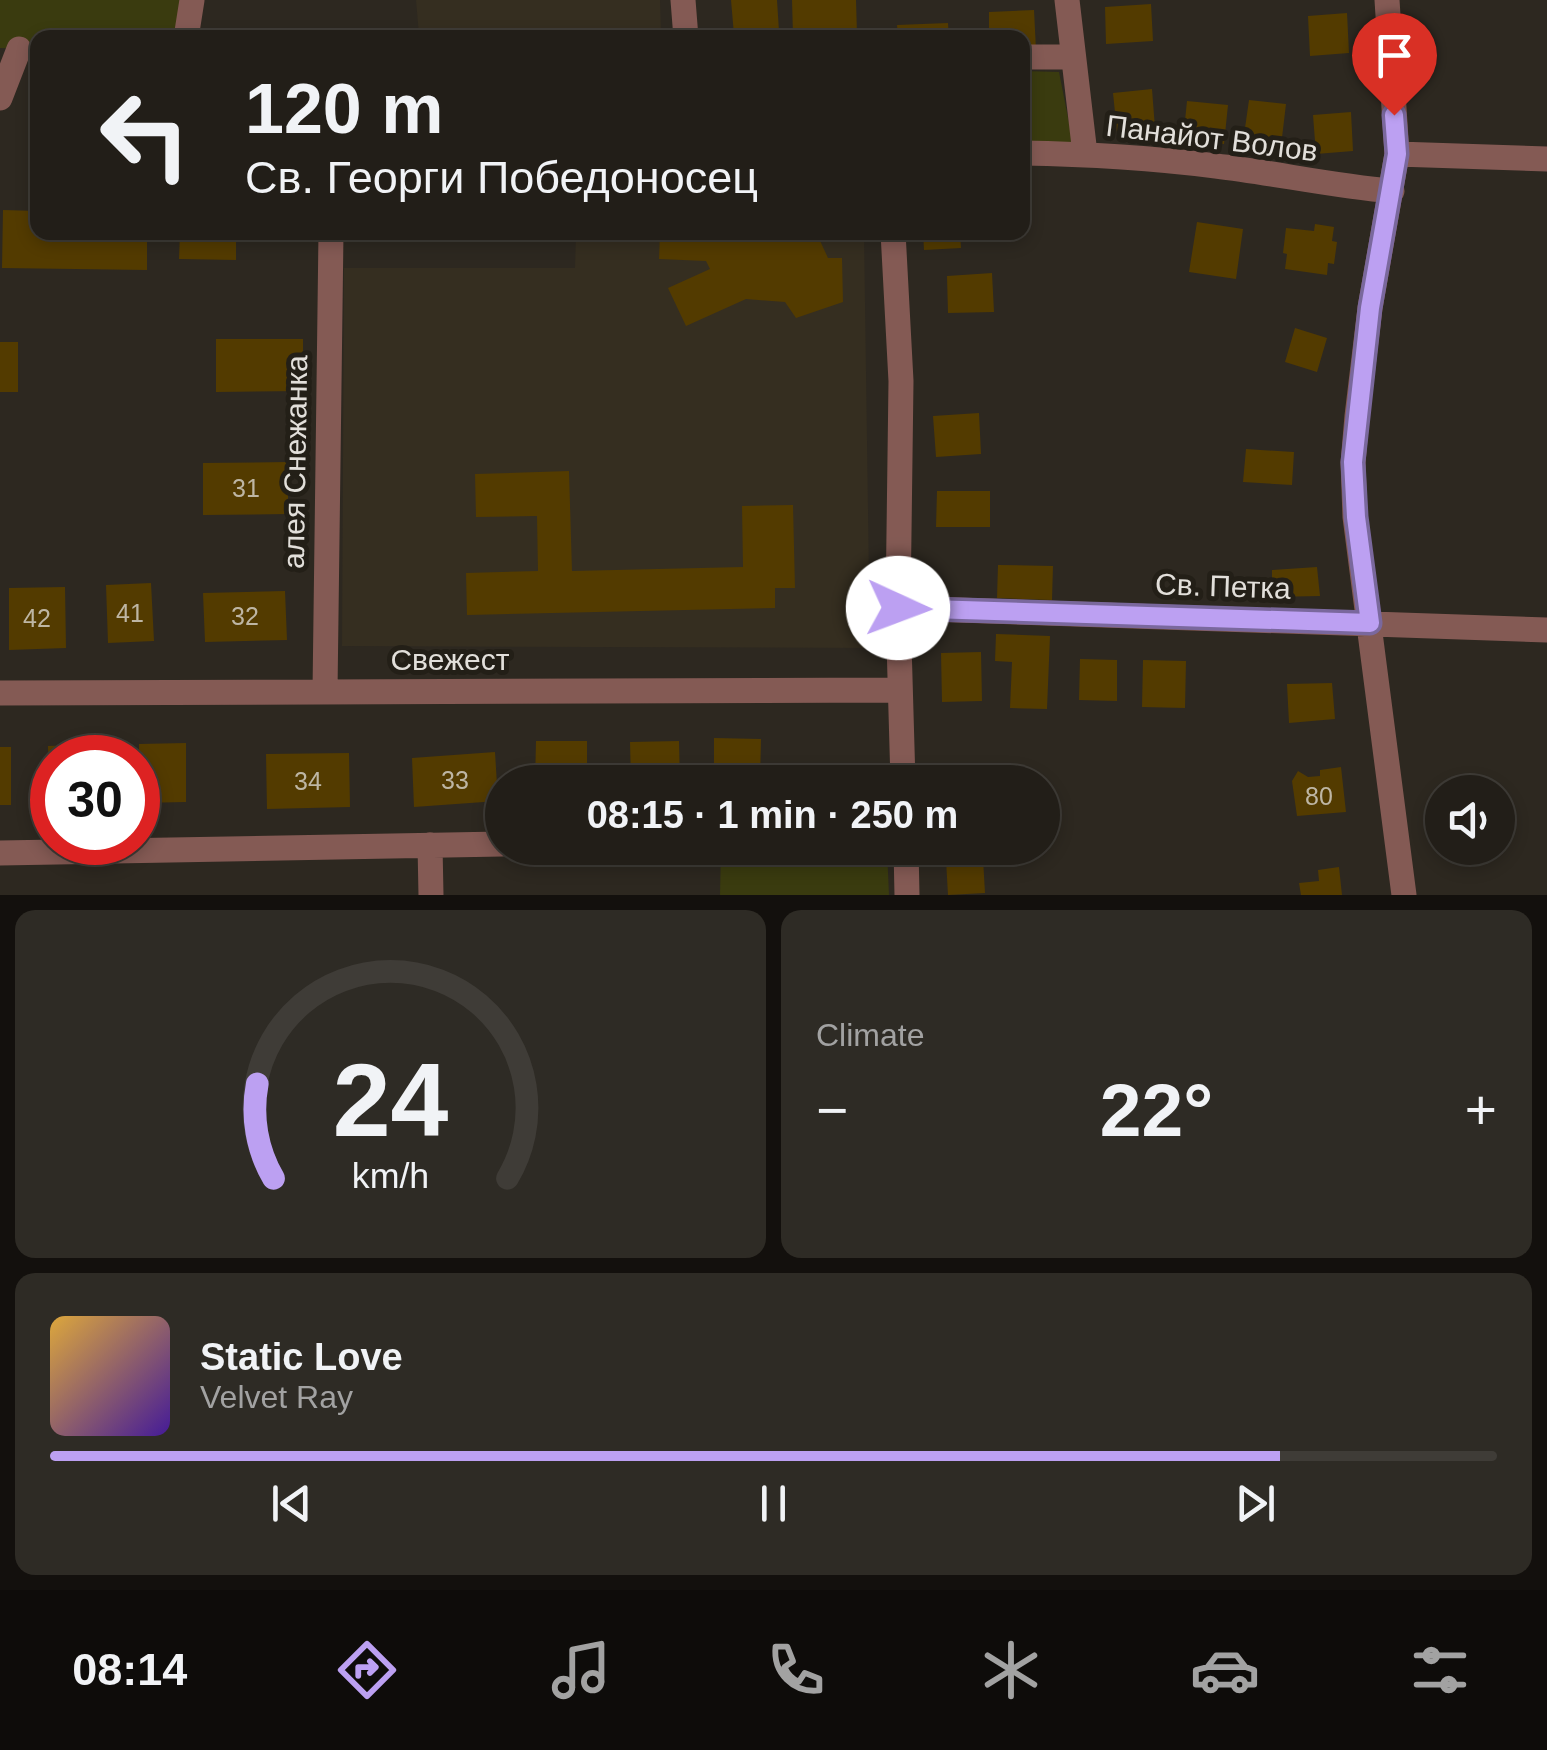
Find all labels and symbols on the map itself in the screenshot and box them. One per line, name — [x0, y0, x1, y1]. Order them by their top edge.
pin — [1352, 13, 1437, 116]
street label: Панайот Волов — [1104, 109, 1320, 167]
street label: алея Снежанка — [277, 355, 313, 569]
house number: 31 — [232, 474, 260, 502]
position arrow — [846, 556, 950, 660]
street label: Св. Петка — [1155, 567, 1292, 605]
house number: 41 — [116, 599, 144, 627]
house number: 32 — [231, 602, 259, 630]
house number: 42 — [23, 604, 51, 632]
street label: Свежест — [390, 643, 510, 676]
speed limit sign: 30 — [30, 735, 160, 865]
house number: 33 — [441, 766, 469, 794]
house number: 34 — [294, 767, 322, 795]
house number: 80 — [1305, 782, 1333, 810]

